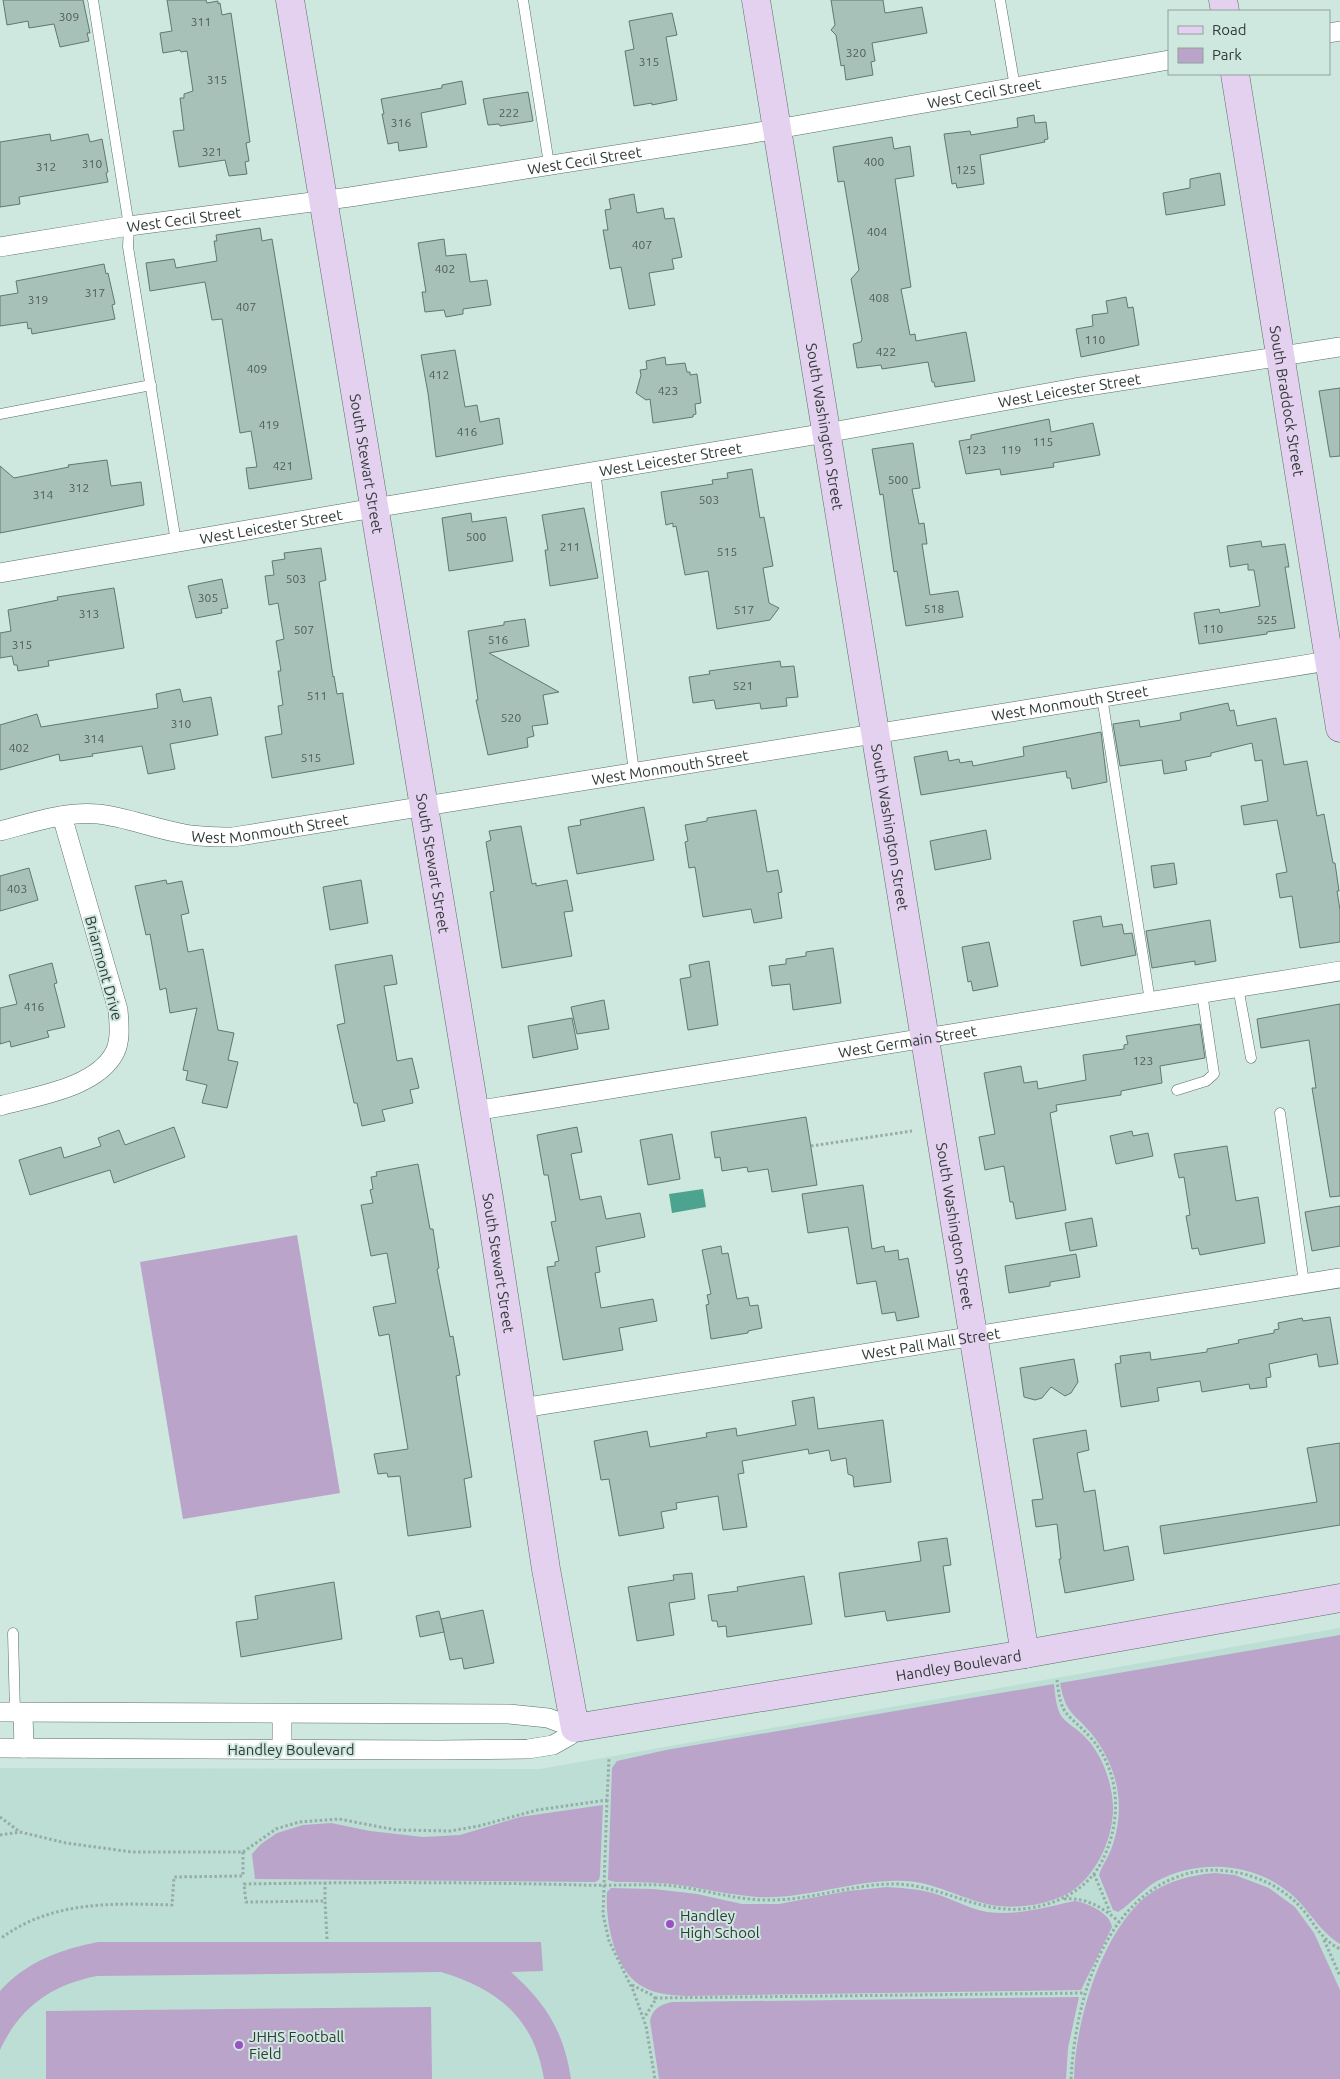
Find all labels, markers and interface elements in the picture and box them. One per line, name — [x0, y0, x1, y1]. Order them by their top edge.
house number: 309 — [59, 10, 79, 23]
legend — [1168, 10, 1330, 75]
house number: 311 — [191, 15, 211, 28]
text: Road — [1212, 21, 1247, 38]
house number: 320 — [846, 46, 866, 59]
text: Park — [1212, 46, 1242, 63]
house number: 315 — [639, 55, 659, 68]
house number: 315 — [207, 73, 227, 86]
street label: West Cecil Street — [926, 74, 1042, 111]
house number: 222 — [499, 106, 519, 119]
house number: 316 — [391, 116, 411, 129]
street label: West Cecil Street — [526, 142, 643, 177]
house number: 321 — [202, 145, 222, 158]
house number: 400 — [864, 155, 884, 168]
house number: 310 — [82, 157, 102, 170]
house number: 312 — [36, 160, 56, 173]
house number: 125 — [956, 163, 976, 176]
street label: West Cecil Street — [126, 203, 242, 235]
house number: 404 — [867, 225, 887, 238]
house number: 407 — [632, 238, 652, 251]
house number: 402 — [435, 262, 455, 275]
house number: 317 — [85, 286, 105, 299]
house number: 408 — [869, 291, 889, 304]
house number: 319 — [28, 293, 48, 306]
house number: 407 — [236, 300, 256, 313]
street label: South Braddock Street — [1267, 324, 1308, 477]
house number: 110 — [1085, 333, 1105, 346]
street label: South Washington Street — [803, 342, 847, 511]
house number: 422 — [876, 345, 896, 358]
house number: 409 — [247, 362, 267, 375]
house number: 412 — [429, 368, 449, 381]
street label: West Leicester Street — [997, 369, 1142, 410]
house number: 423 — [658, 384, 678, 397]
street label: South Stewart Street — [347, 392, 387, 535]
house number: 419 — [259, 418, 279, 431]
house number: 416 — [457, 425, 477, 438]
house number: 115 — [1033, 435, 1053, 448]
street label: West Leicester Street — [598, 439, 743, 479]
house number: 123 — [966, 443, 986, 456]
house number: 119 — [1001, 443, 1021, 456]
house number: 421 — [273, 459, 293, 472]
house number: 500 — [888, 473, 908, 486]
house number: 312 — [69, 481, 89, 494]
house number: 314 — [33, 488, 53, 501]
house number: 503 — [699, 493, 719, 506]
street label: West Leicester Street — [198, 505, 344, 547]
house number: 500 — [466, 530, 486, 543]
house number: 211 — [560, 540, 580, 553]
house number: 515 — [717, 545, 737, 558]
house number: 503 — [286, 572, 306, 585]
house number: 305 — [198, 591, 218, 604]
house number: 518 — [924, 602, 944, 615]
house number: 517 — [734, 603, 754, 616]
house number: 313 — [79, 607, 99, 620]
house number: 525 — [1257, 613, 1277, 626]
house number: 110 — [1203, 622, 1223, 635]
house number: 507 — [294, 623, 314, 636]
house number: 516 — [488, 633, 508, 646]
house number: 315 — [12, 638, 32, 651]
house number: 521 — [733, 679, 753, 692]
street label: West Monmouth Street — [990, 681, 1149, 723]
house number: 511 — [307, 689, 327, 702]
house number: 520 — [501, 711, 521, 724]
house number: 310 — [171, 717, 191, 730]
house number: 314 — [84, 732, 104, 745]
house number: 402 — [9, 741, 29, 754]
street label: South Washington Street — [869, 742, 912, 912]
street label: West Monmouth Street — [590, 746, 750, 788]
house number: 515 — [301, 751, 321, 764]
street label: South Stewart Street — [413, 792, 453, 934]
street label: West Monmouth Street — [191, 810, 350, 846]
house number: 403 — [7, 882, 27, 895]
street label: Briarmont Drive — [82, 914, 126, 1022]
house number: 416 — [24, 1000, 44, 1013]
street label: West Germain Street — [837, 1021, 978, 1061]
house number: 123 — [1133, 1054, 1153, 1067]
street label: South Washington Street — [933, 1141, 977, 1311]
street label: South Stewart Street — [480, 1192, 518, 1334]
street label: West Pall Mall Street — [861, 1324, 1001, 1362]
street label: Handley Boulevard — [894, 1646, 1023, 1684]
street label: Handley Boulevard — [228, 1741, 354, 1758]
place label: Handley High School — [680, 1907, 760, 1941]
marker: Handley High School — [664, 1918, 676, 1930]
place label: JHHS Football Field — [249, 2028, 344, 2062]
marker: JHHS Football Field — [233, 2039, 245, 2051]

